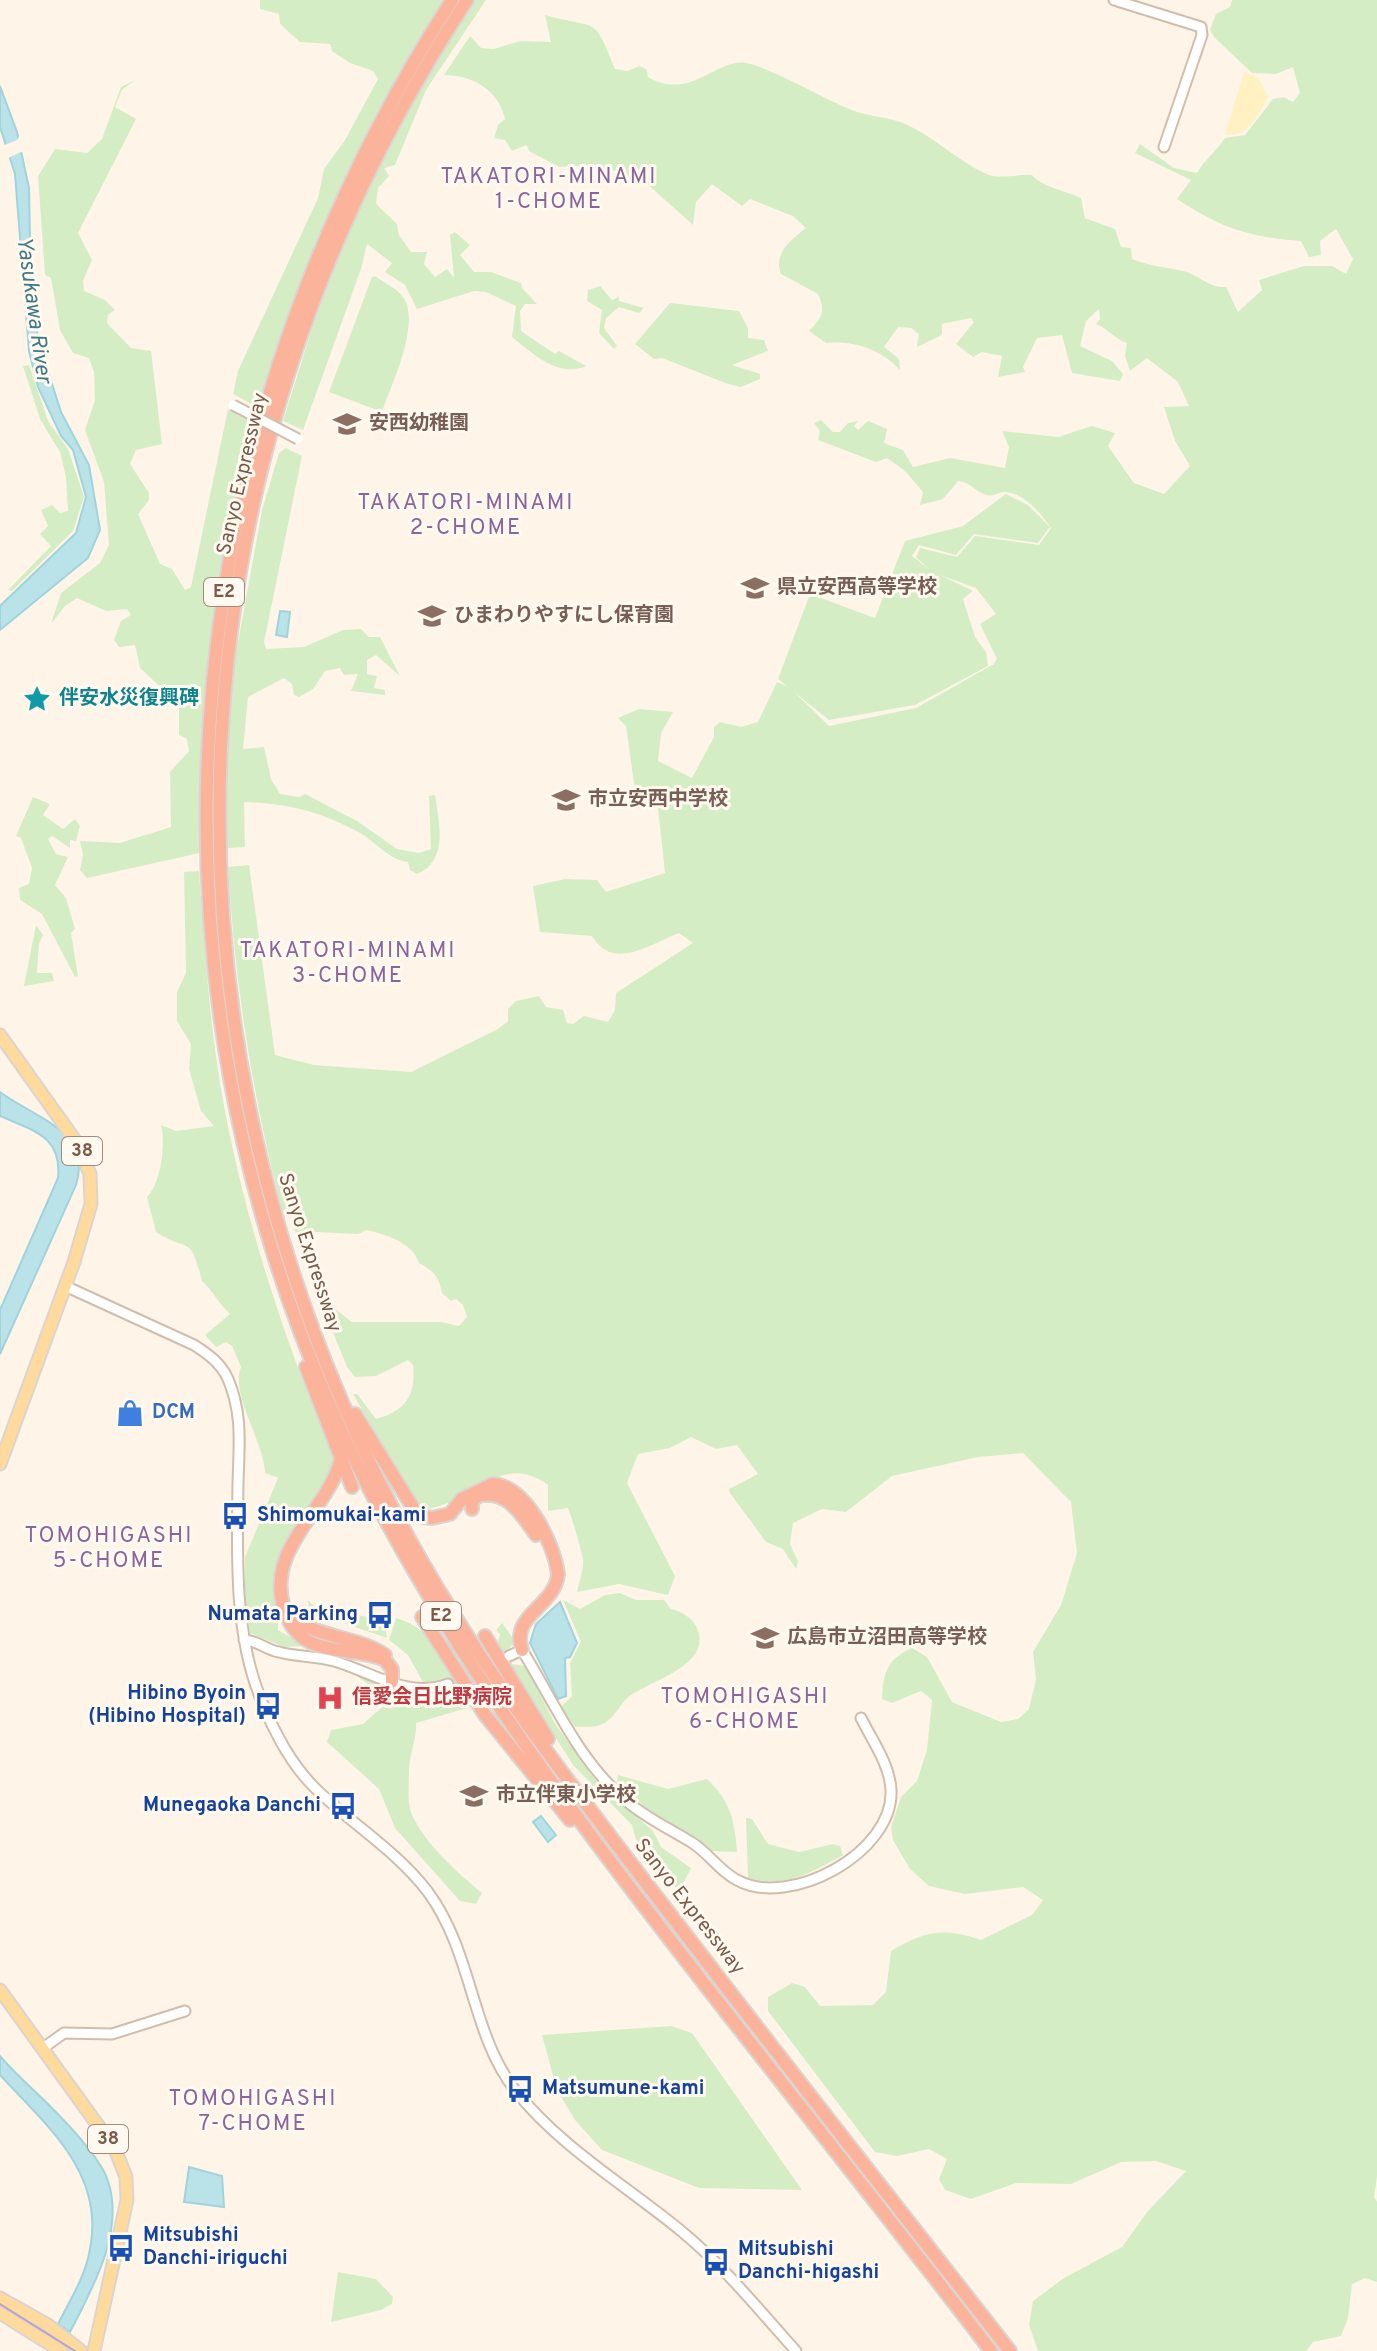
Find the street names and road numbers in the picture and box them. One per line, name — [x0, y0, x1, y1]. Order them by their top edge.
street label: Sanyo Expressway — [212, 390, 274, 558]
road number: E2 — [204, 578, 244, 606]
road number: 38 — [62, 1137, 102, 1165]
street label: Sanyo Expressway — [271, 1170, 347, 1336]
road number: E2 — [421, 1602, 461, 1630]
street label: Sanyo Expressway — [628, 1834, 750, 1980]
road number: 38 — [88, 2125, 128, 2153]

